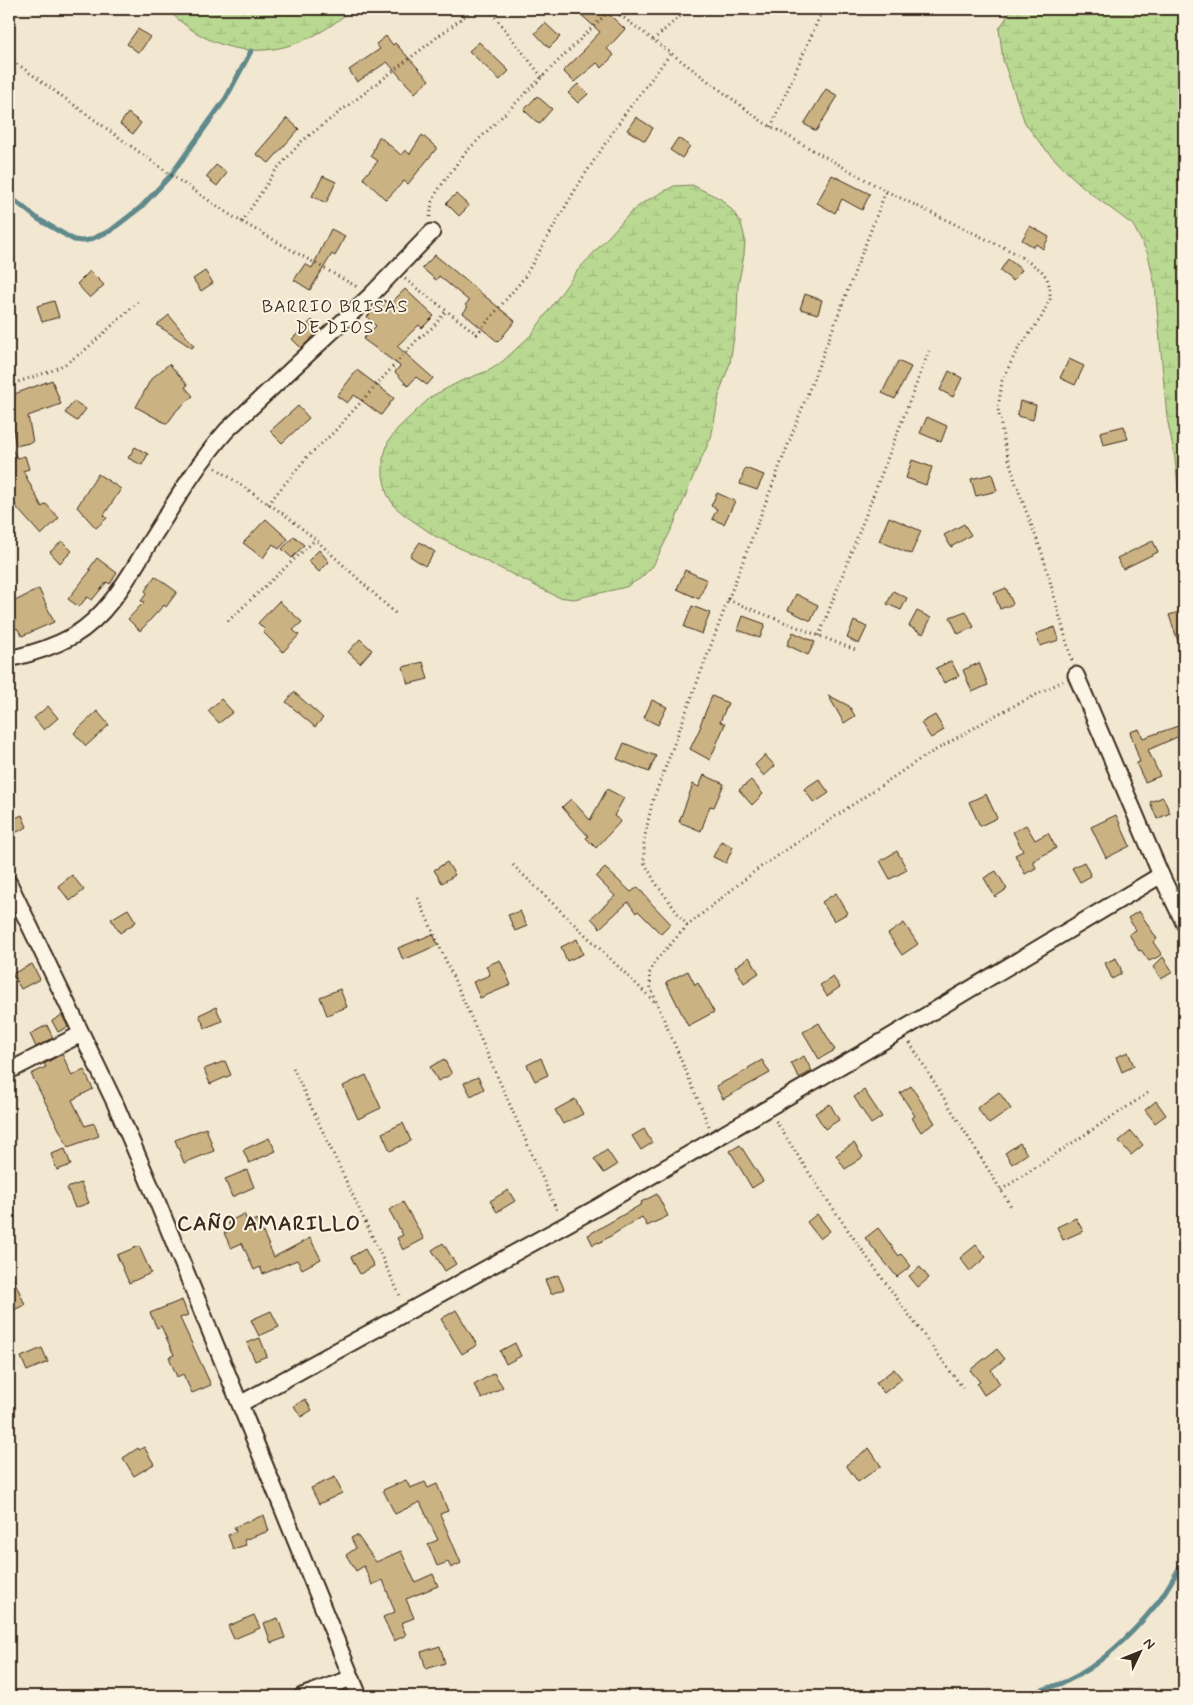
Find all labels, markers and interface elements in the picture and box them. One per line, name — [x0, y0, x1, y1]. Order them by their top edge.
district label: BARRIO BRISAS DE DIOS — [262, 295, 408, 340]
district label: CAÑO AMARILLO — [177, 1210, 361, 1238]
north arrow — [1116, 1628, 1166, 1678]
text: N — [1139, 1634, 1159, 1653]

